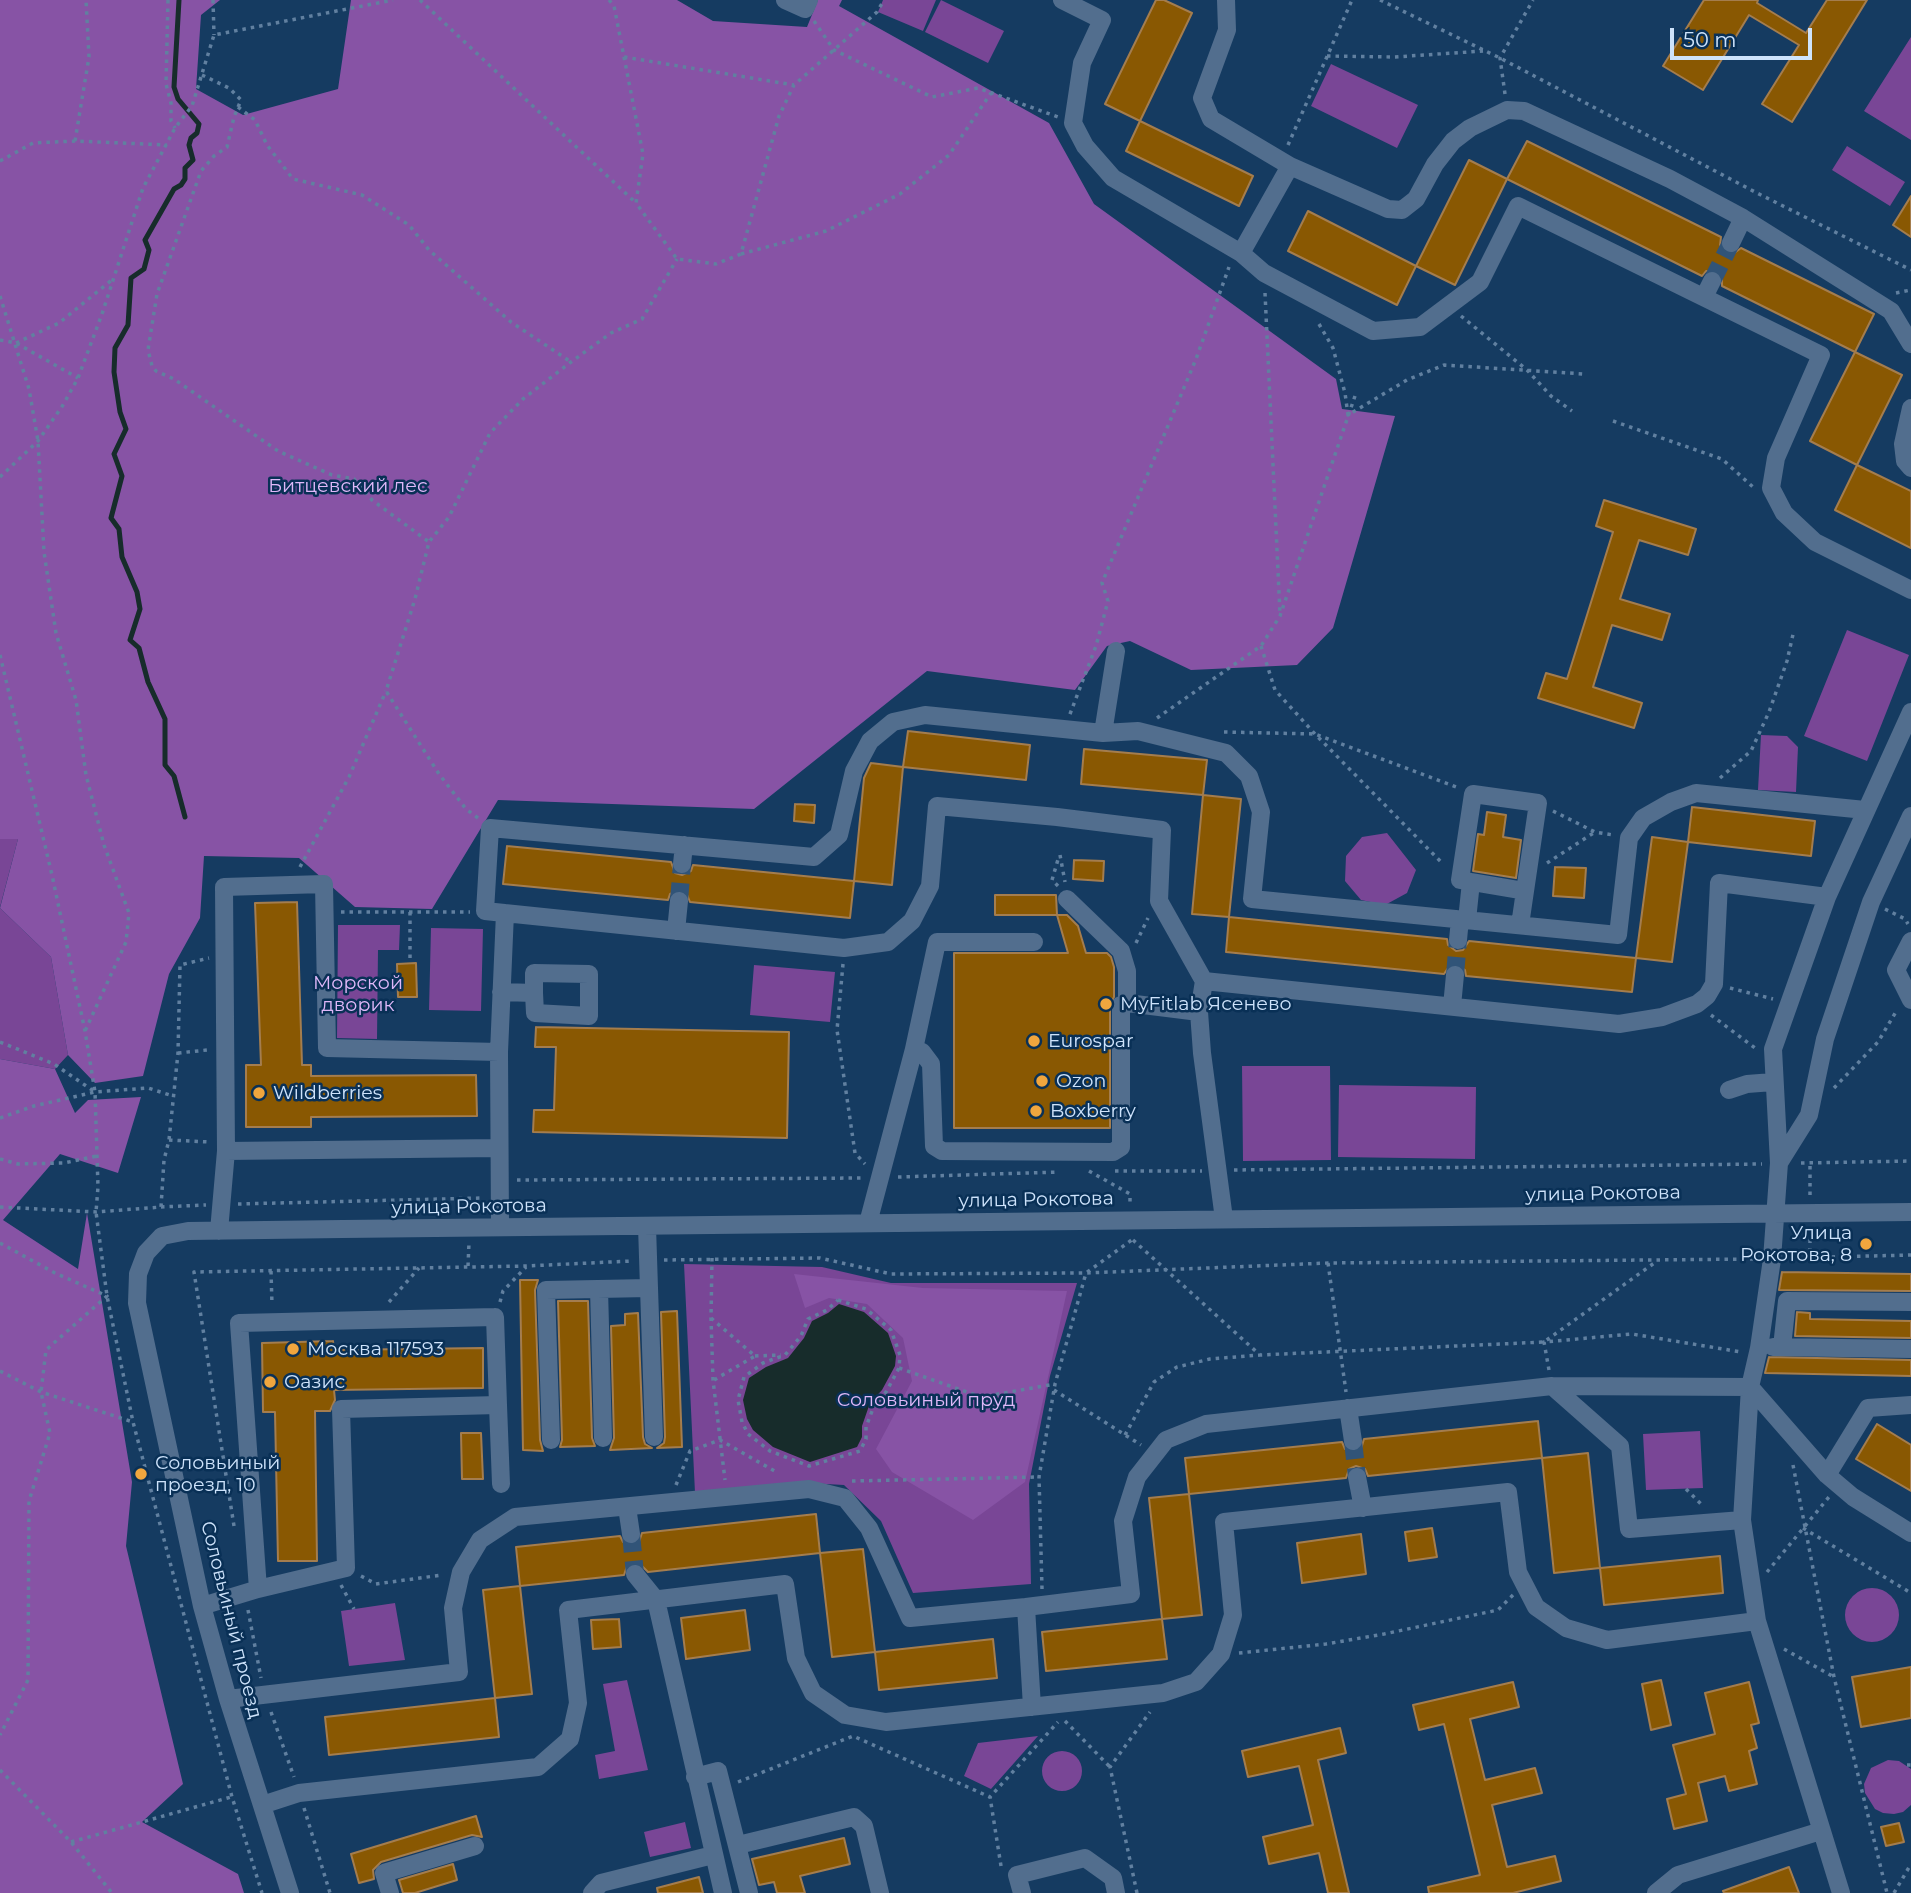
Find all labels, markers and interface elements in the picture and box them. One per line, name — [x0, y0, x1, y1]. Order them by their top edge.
scale bar — [1673, 14, 1815, 58]
text: 50 m — [1683, 27, 1737, 52]
park label: Битцевский лес — [268, 475, 428, 497]
park label: Морской дворик — [313, 972, 403, 1016]
place label: MyFitlab Ясенево — [1120, 993, 1292, 1015]
marker: MyFitlab Ясенево — [1098, 996, 1114, 1012]
place label: Eurospar — [1048, 1030, 1134, 1052]
marker: Eurospar — [1026, 1033, 1042, 1049]
place label: Ozon — [1056, 1070, 1106, 1092]
marker: Ozon — [1034, 1073, 1050, 1089]
place label: Wildberries — [273, 1082, 382, 1104]
marker: Wildberries — [251, 1085, 267, 1101]
place label: Boxberry — [1050, 1100, 1136, 1122]
marker: Boxberry — [1028, 1103, 1044, 1119]
street label: улица Рокотова — [1525, 1181, 1681, 1207]
street label: улица Рокотова — [958, 1187, 1114, 1213]
street label: улица Рокотова — [391, 1194, 547, 1220]
place label: Улица Рокотова, 8 — [1740, 1222, 1852, 1266]
marker: Улица Рокотова, 8 — [1858, 1236, 1874, 1252]
place label: Москва 117593 — [307, 1338, 444, 1360]
marker: Москва 117593 — [285, 1341, 301, 1357]
place label: Оазис — [284, 1371, 345, 1393]
marker: Оазис — [262, 1374, 278, 1390]
park label: Соловьиный пруд — [837, 1389, 1015, 1411]
place label: Соловьиный проезд, 10 — [155, 1452, 280, 1496]
marker: Соловьиный проезд, 10 — [133, 1466, 149, 1482]
street label: Соловьиный проезд — [195, 1519, 267, 1721]

